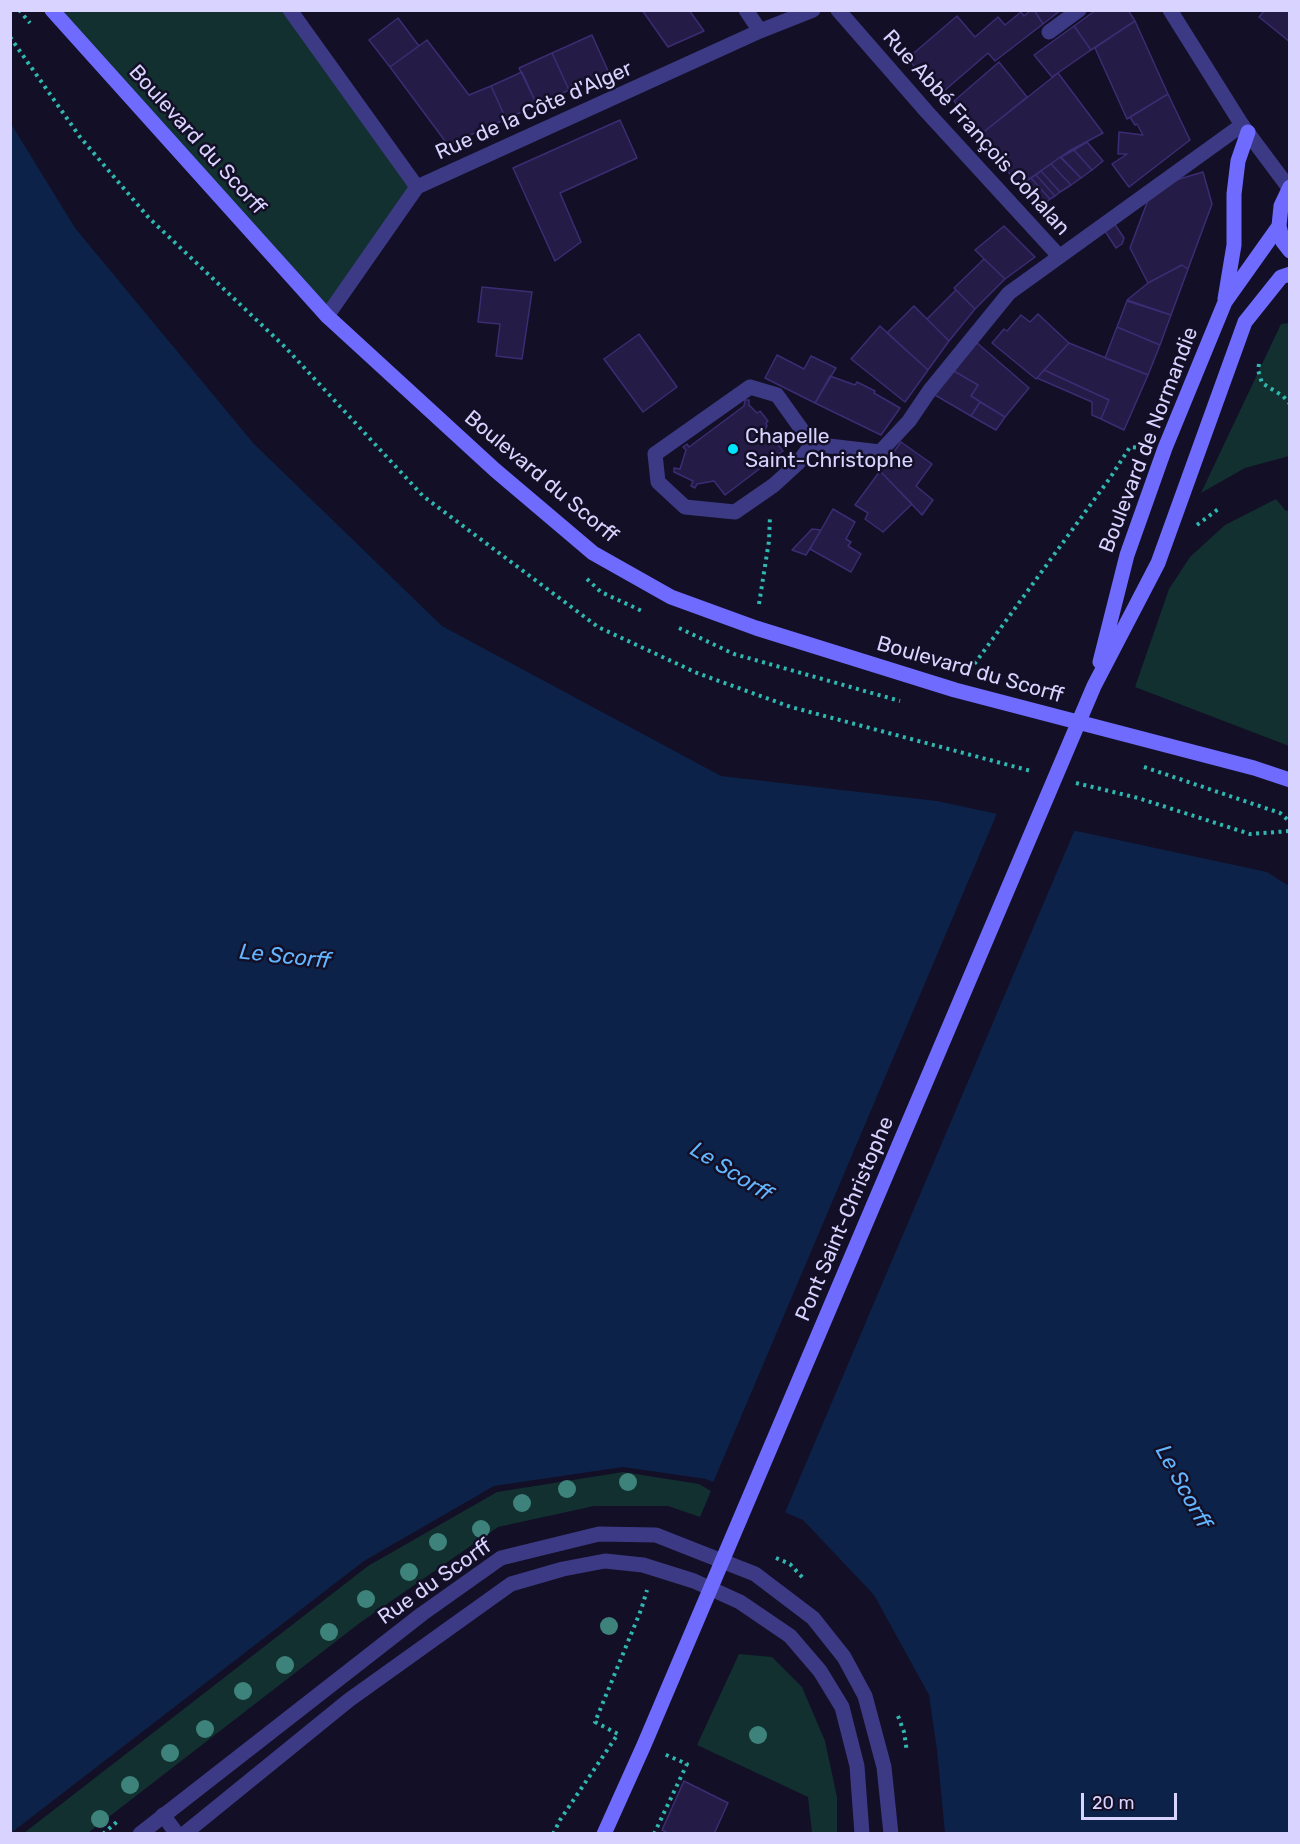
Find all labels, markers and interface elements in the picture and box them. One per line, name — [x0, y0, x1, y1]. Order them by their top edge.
street label: Rue Abbé François Cohalan — [877, 25, 1075, 241]
street label: Rue de la Côte d'Alger — [432, 56, 636, 166]
street label: Boulevard du Scorff — [123, 60, 271, 220]
street label: Boulevard de Normandie — [1094, 324, 1204, 556]
street label: Boulevard du Scorff — [459, 405, 623, 549]
place label: Chapelle Saint-Christophe — [745, 424, 913, 474]
marker: Chapelle Saint-Christophe — [726, 442, 740, 456]
street label: Boulevard du Scorff — [874, 631, 1066, 709]
water label: Le Scorff — [238, 939, 332, 975]
street label: Pont Saint-Christophe — [790, 1113, 900, 1325]
water label: Le Scorff — [685, 1137, 777, 1207]
water label: Le Scorff — [1149, 1441, 1217, 1533]
street label: Rue du Scorff — [373, 1534, 497, 1630]
scale bar — [1084, 1781, 1180, 1819]
text: 20 m — [1092, 1792, 1134, 1814]

